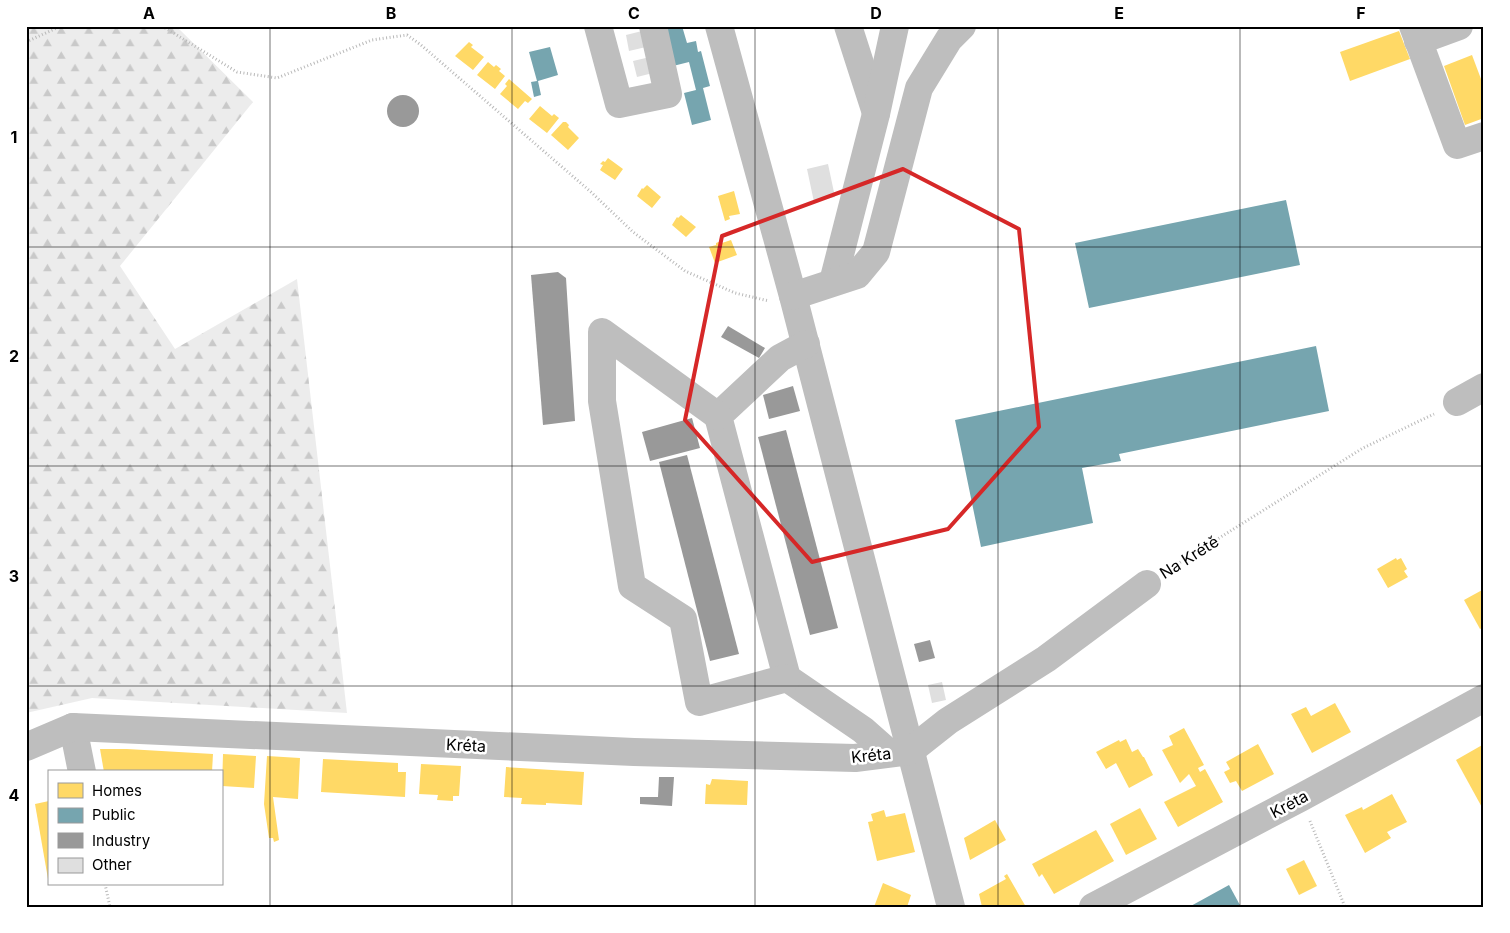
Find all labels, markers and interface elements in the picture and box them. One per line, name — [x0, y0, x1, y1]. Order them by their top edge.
text: A — [143, 3, 155, 23]
text: B — [386, 3, 396, 23]
text: C — [628, 3, 640, 23]
text: D — [870, 3, 882, 23]
text: E — [1114, 3, 1124, 23]
text: F — [1356, 3, 1366, 23]
text: 1 — [11, 127, 17, 147]
text: 2 — [9, 346, 19, 366]
street label: Na Krétě — [1156, 531, 1222, 583]
text: 3 — [9, 566, 19, 586]
street label: Kréta — [445, 734, 487, 756]
street label: Kréta — [850, 743, 892, 767]
legend — [48, 770, 222, 886]
text: Homes — [92, 781, 142, 800]
text: 4 — [9, 785, 20, 805]
street label: Kréta — [1267, 786, 1311, 822]
text: Public — [92, 805, 135, 824]
text: Industry — [92, 831, 151, 850]
text: Other — [92, 855, 132, 874]

